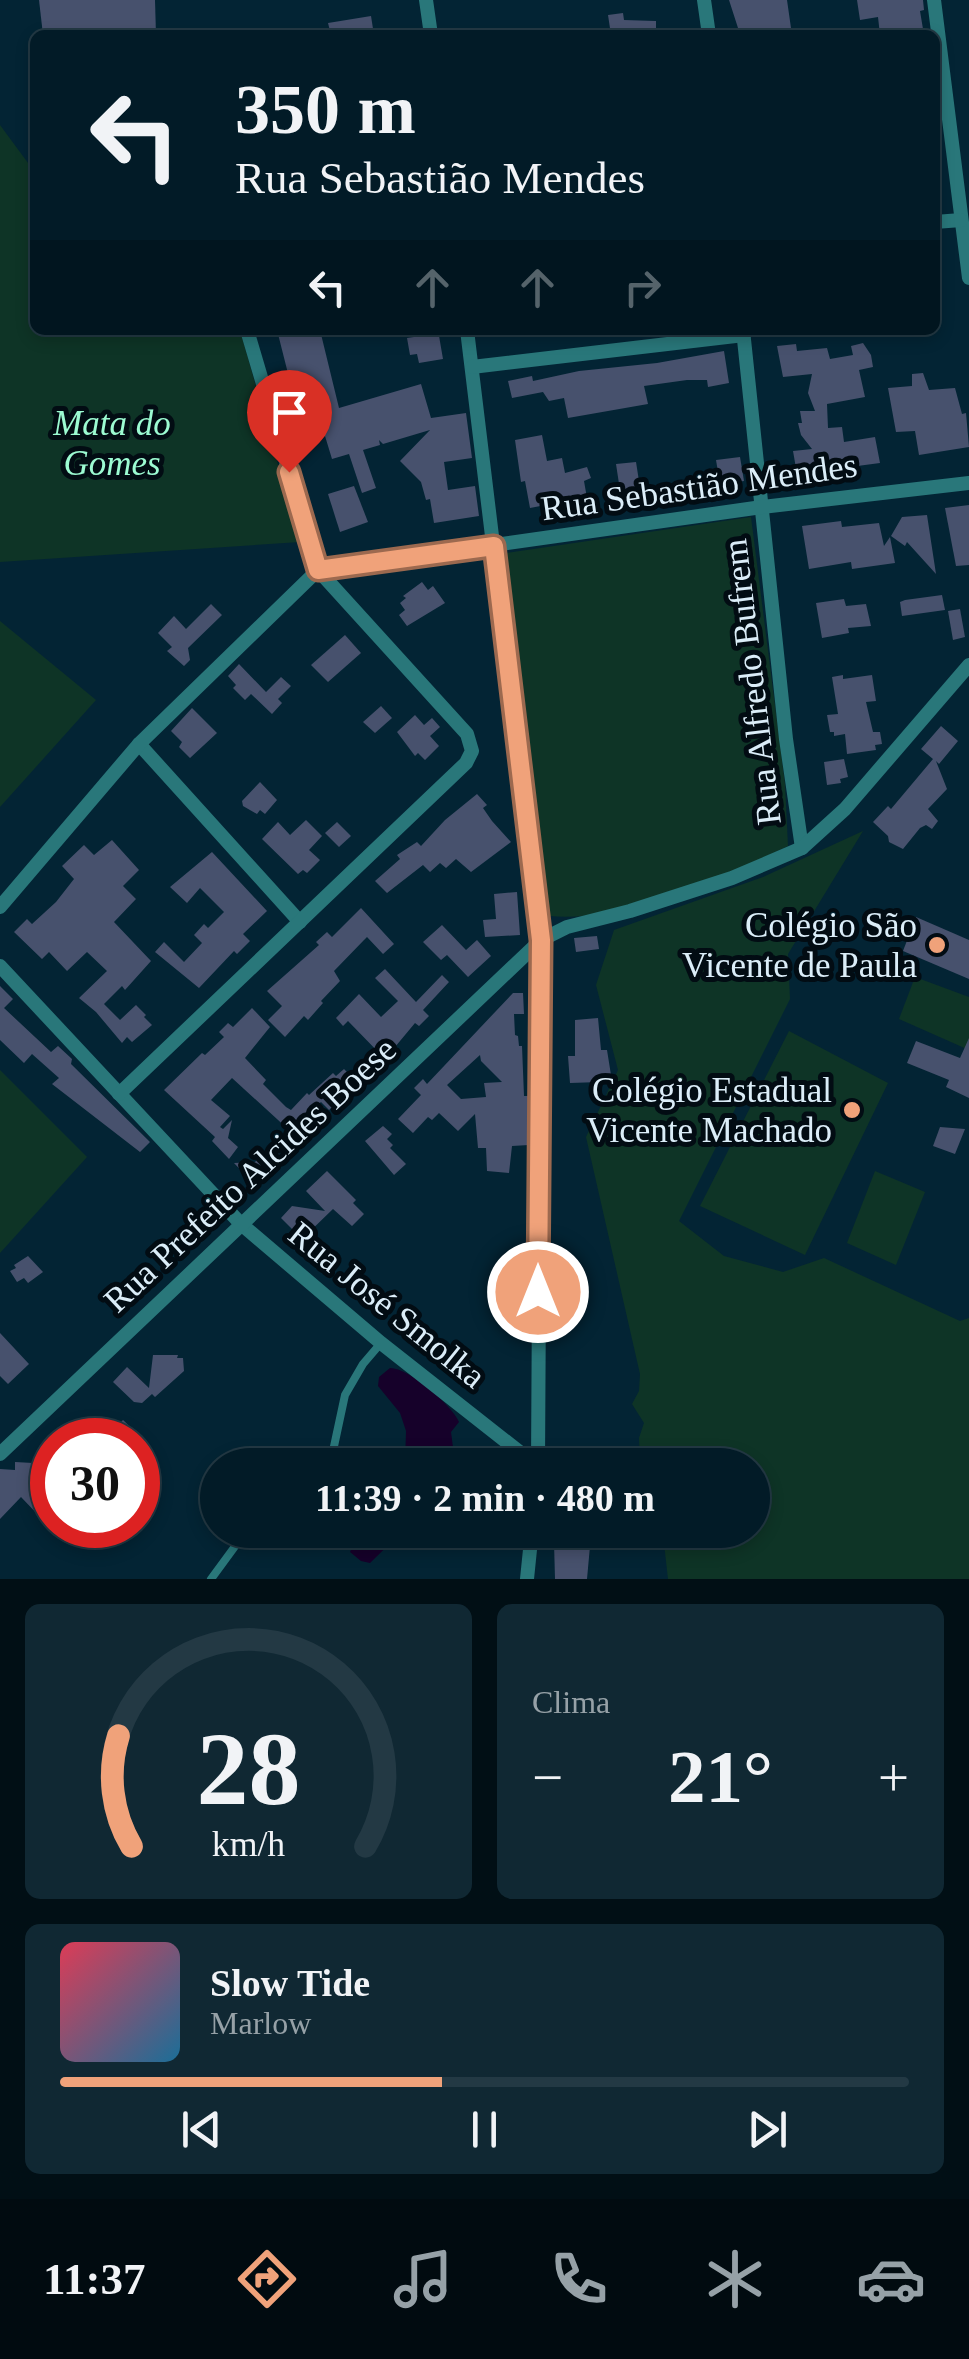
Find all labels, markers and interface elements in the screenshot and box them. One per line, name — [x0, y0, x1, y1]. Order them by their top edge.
icon: left — [70, 70, 200, 200]
text: 350 m — [235, 71, 416, 148]
text: Rua Sebastião Mendes — [235, 153, 645, 203]
icon: left — [300, 260, 355, 315]
icon: ahead — [405, 260, 460, 315]
icon: ahead — [510, 260, 565, 315]
icon: right — [615, 260, 670, 315]
pin — [247, 370, 332, 473]
icon: arrive — [262, 385, 317, 440]
park label: Mata do Gomes — [52, 404, 171, 483]
street label: Rua Sebastião Mendes — [538, 446, 860, 528]
street label: Rua Alfredo Bufrem — [715, 537, 789, 827]
place label: Colégio São Vicente de Paula — [682, 906, 917, 985]
marker: Colégio São Vicente de Paula — [926, 934, 948, 956]
street label: Rua Prefeito Alcides Boese — [96, 1030, 404, 1320]
place label: Colégio Estadual Vicente Machado — [586, 1071, 832, 1150]
marker: Colégio Estadual Vicente Machado — [841, 1099, 863, 1121]
street label: Rua José Smolka — [281, 1214, 493, 1396]
position arrow — [486, 1240, 590, 1344]
speed limit sign: 30 — [30, 1418, 160, 1548]
text: 11:39 · 2 min · 480 m — [315, 1477, 655, 1519]
text: Clima — [532, 1684, 610, 1720]
text: 28 — [197, 1711, 301, 1826]
text: 21° — [668, 1735, 773, 1818]
text: − — [532, 1747, 563, 1808]
text: + — [878, 1747, 909, 1808]
text: km/h — [212, 1824, 285, 1864]
text: Slow Tide — [210, 1962, 370, 2004]
text: Marlow — [210, 2005, 311, 2041]
icon: previous — [174, 2102, 229, 2157]
icon: pause — [457, 2102, 512, 2157]
icon: next — [740, 2102, 795, 2157]
icon: directions — [232, 2244, 302, 2314]
icon: music — [388, 2244, 458, 2314]
icon: phone — [544, 2244, 614, 2314]
icon: climate — [700, 2244, 770, 2314]
icon: car — [856, 2244, 926, 2314]
text: 11:37 — [43, 2254, 146, 2304]

